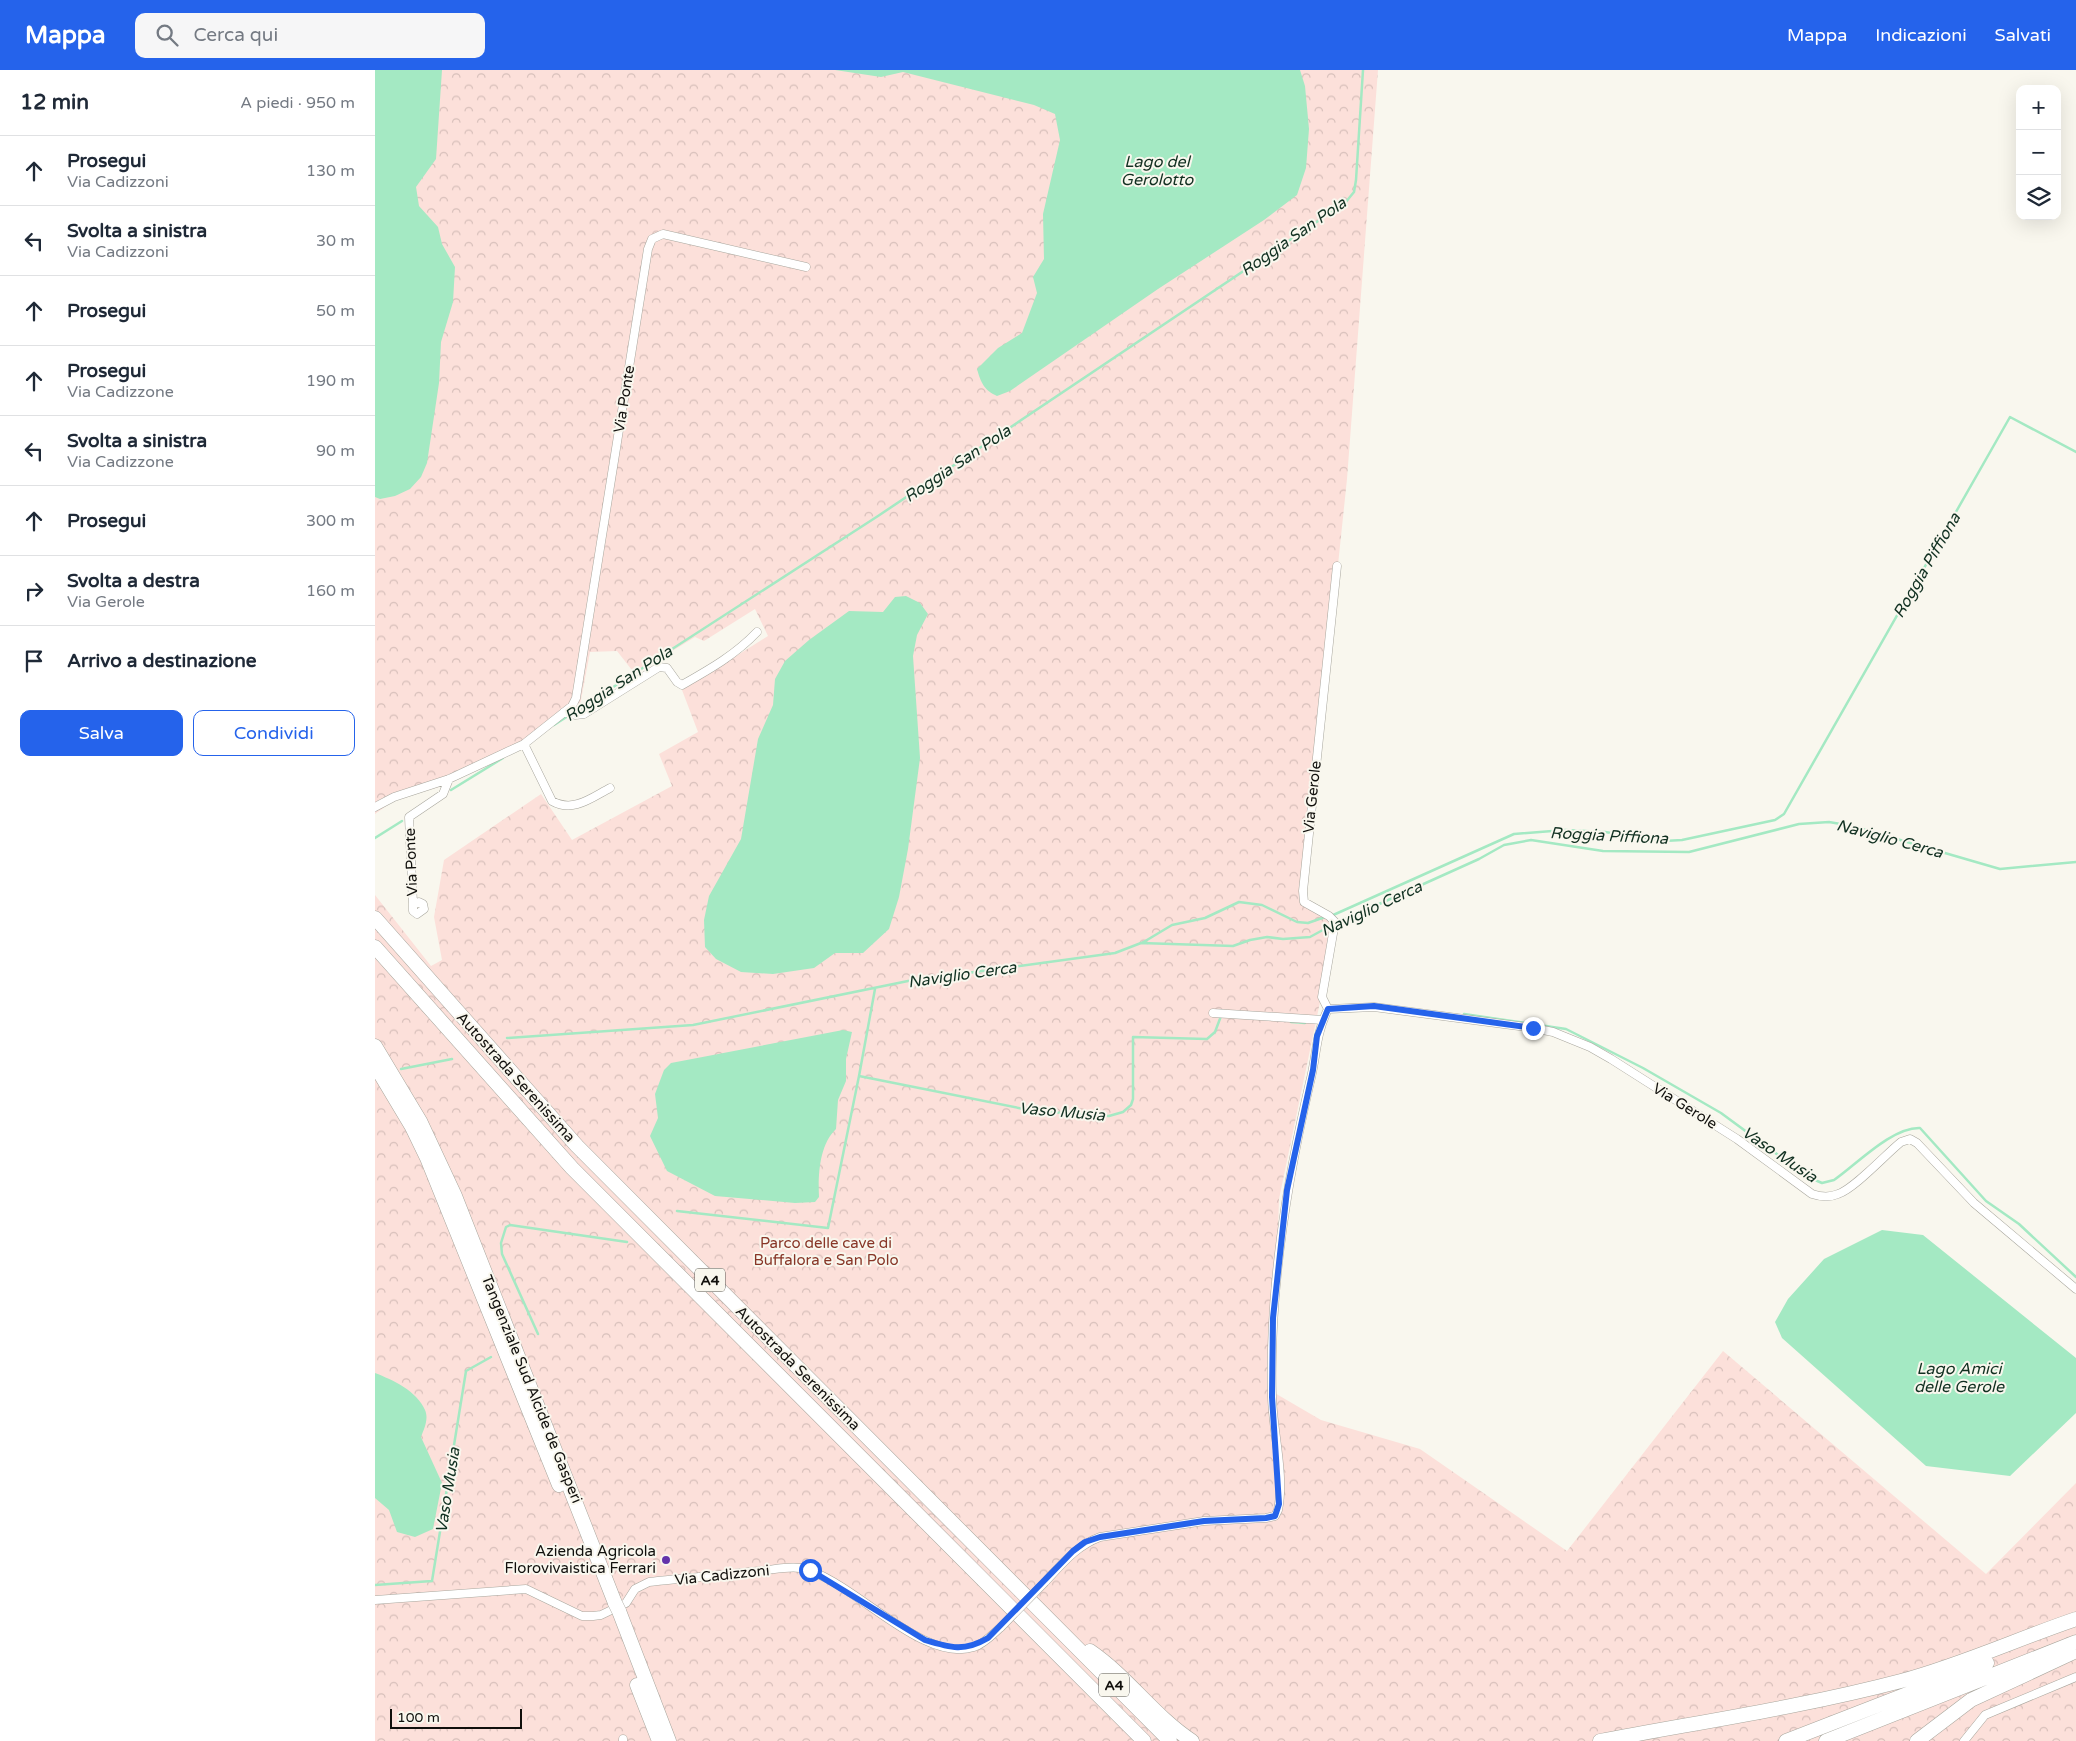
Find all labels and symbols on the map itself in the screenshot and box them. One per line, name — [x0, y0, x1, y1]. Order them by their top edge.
water label: Lago del Gerolotto — [1121, 152, 1194, 190]
water label: Roggia San Pola — [1237, 192, 1351, 281]
street label: Via Ponte — [610, 364, 638, 434]
water label: Roggia San Pola — [900, 420, 1016, 507]
water label: Roggia Piffiona — [1889, 509, 1966, 622]
water label: Roggia San Pola — [561, 641, 677, 726]
street label: Via Gerole — [1299, 760, 1325, 834]
water label: Naviglio Cerca — [1834, 815, 1946, 863]
water label: Roggia Piffiona — [1549, 823, 1669, 849]
street label: Via Ponte — [401, 828, 421, 896]
water label: Naviglio Cerca — [1318, 876, 1426, 941]
water label: Naviglio Cerca — [907, 957, 1019, 993]
street label: Autostrada Serenissima — [453, 1008, 579, 1146]
route end — [1522, 1017, 1545, 1040]
street label: Via Gerole — [1649, 1079, 1721, 1133]
water label: Vaso Musia — [1018, 1098, 1107, 1126]
water label: Vaso Musia — [1738, 1122, 1822, 1188]
park label: Parco delle cave di Buffalora e San Polo — [753, 1234, 899, 1269]
road number: A4 — [695, 1268, 725, 1292]
street label: Tangenziale Sud Alcide de Gasperi — [478, 1272, 586, 1506]
street label: Autostrada Serenissima — [732, 1302, 864, 1434]
water label: Lago Amici delle Gerole — [1914, 1359, 2005, 1397]
water label: Vaso Musia — [431, 1445, 465, 1534]
place label: Azienda Agricola Florovivaistica Ferrari — [505, 1542, 656, 1577]
marker: Azienda Agricola Florovivaistica Ferrari — [660, 1554, 672, 1566]
route start — [799, 1559, 822, 1582]
street label: Via Cadizzoni — [674, 1561, 770, 1589]
road number: A4 — [1099, 1674, 1129, 1696]
scale bar — [390, 1706, 523, 1729]

